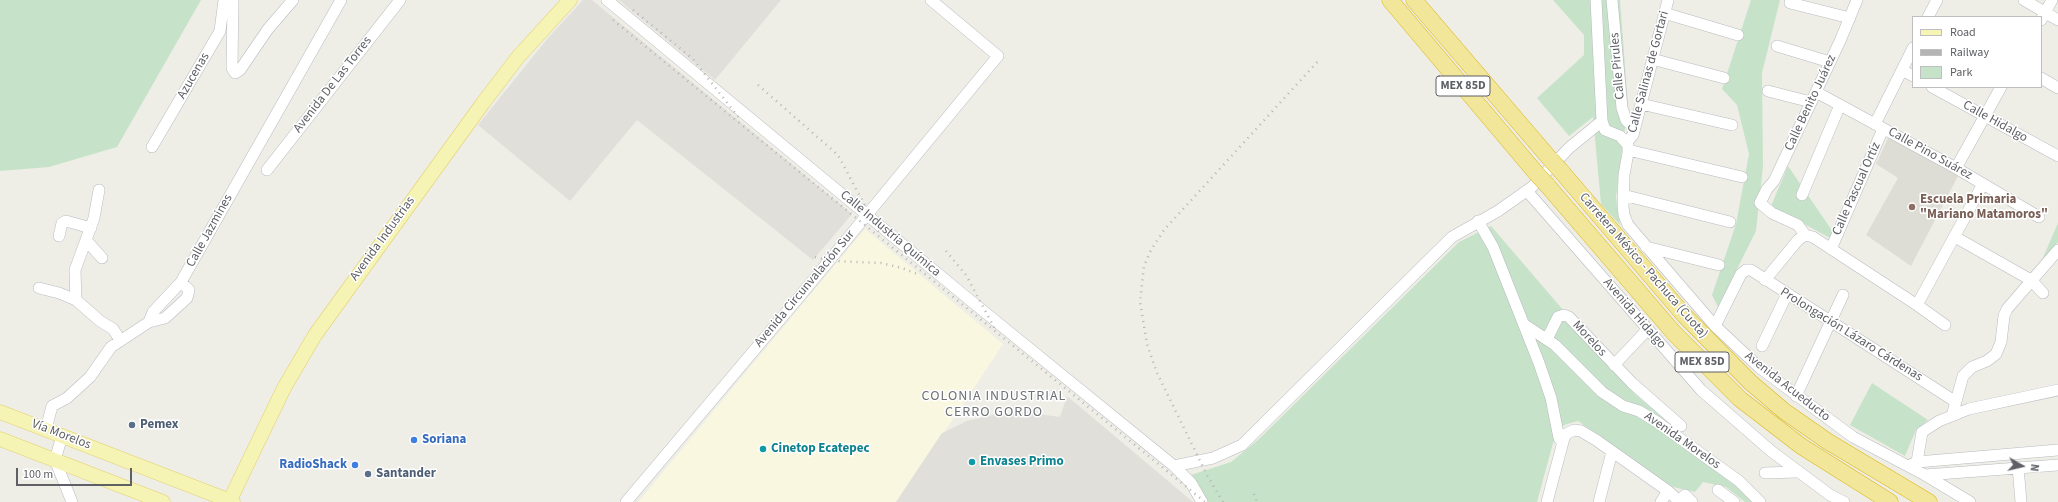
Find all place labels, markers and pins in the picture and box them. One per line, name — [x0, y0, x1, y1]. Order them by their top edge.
place label: Escuela Primaria "Mariano Matamoros" — [1920, 192, 2048, 223]
marker: Escuela Primaria "Mariano Matamoros" — [1907, 202, 1917, 212]
place label: Pemex — [140, 417, 179, 433]
marker: Pemex — [127, 420, 137, 430]
place label: Soriana — [422, 432, 466, 448]
marker: Soriana — [409, 435, 419, 445]
place label: Cinetop Ecatepec — [771, 441, 870, 457]
marker: Cinetop Ecatepec — [758, 444, 768, 454]
place label: Envases Primo — [980, 454, 1064, 470]
place label: RadioShack — [279, 457, 347, 473]
marker: Envases Primo — [967, 457, 977, 467]
marker: RadioShack — [350, 460, 360, 470]
place label: Santander — [376, 466, 436, 482]
marker: Santander — [363, 469, 373, 479]

